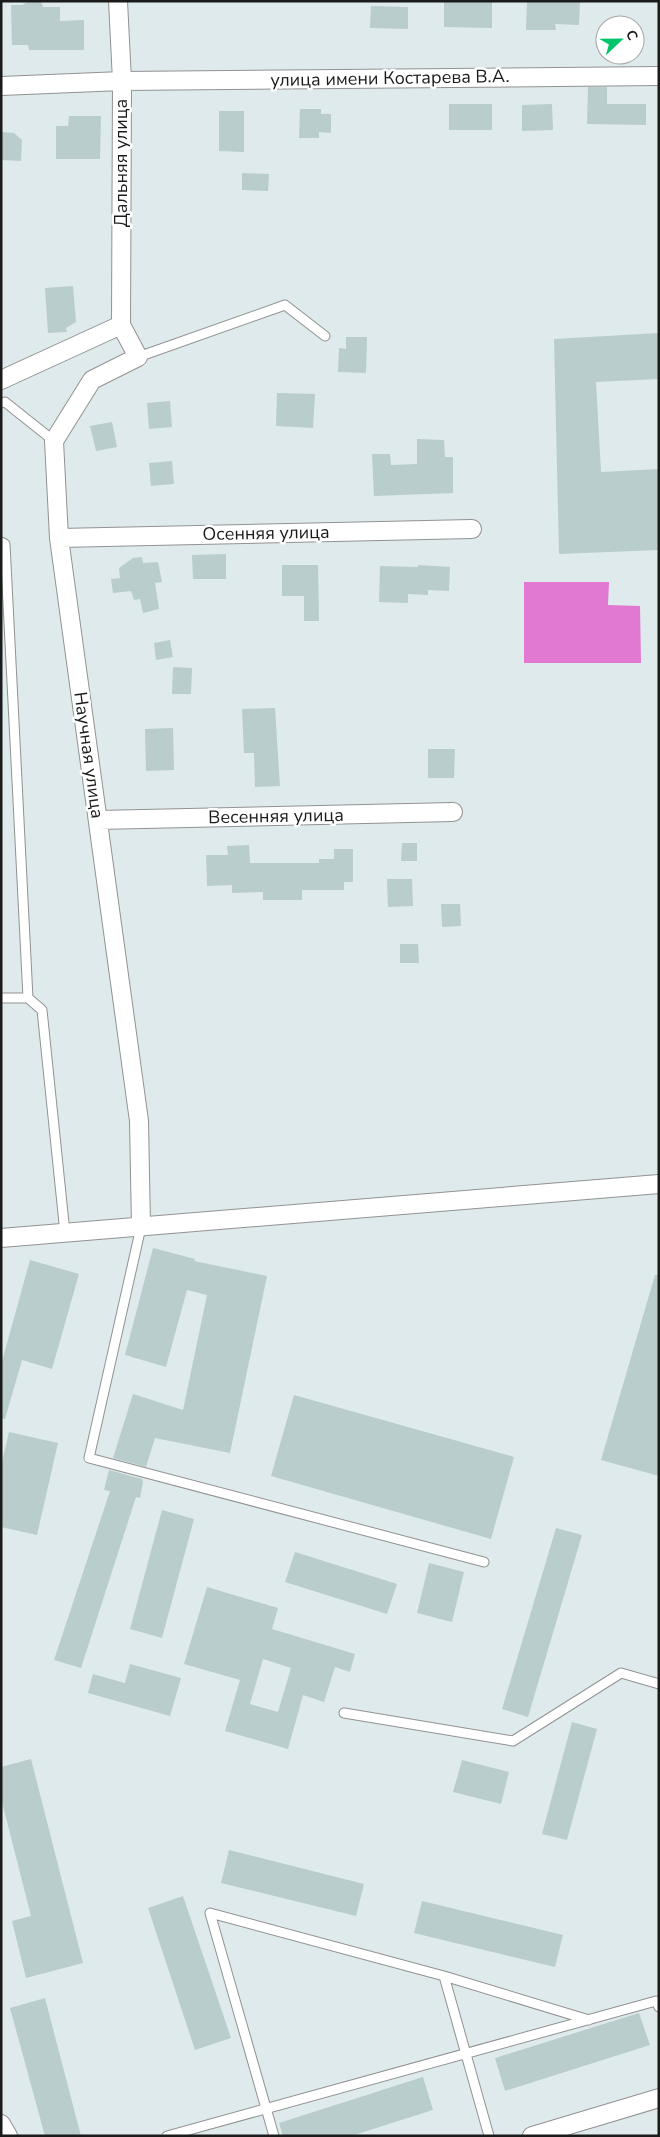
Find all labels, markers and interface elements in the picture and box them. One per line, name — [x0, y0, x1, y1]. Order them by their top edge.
north arrow — [595, 15, 645, 65]
text: С — [621, 27, 642, 44]
street label: улица имени Костарева В.А. — [270, 64, 510, 92]
street label: Дальняя улица — [109, 99, 133, 227]
street label: Осенняя улица — [202, 520, 330, 546]
street label: Научная улица — [68, 690, 110, 820]
street label: Весенняя улица — [208, 803, 344, 829]

